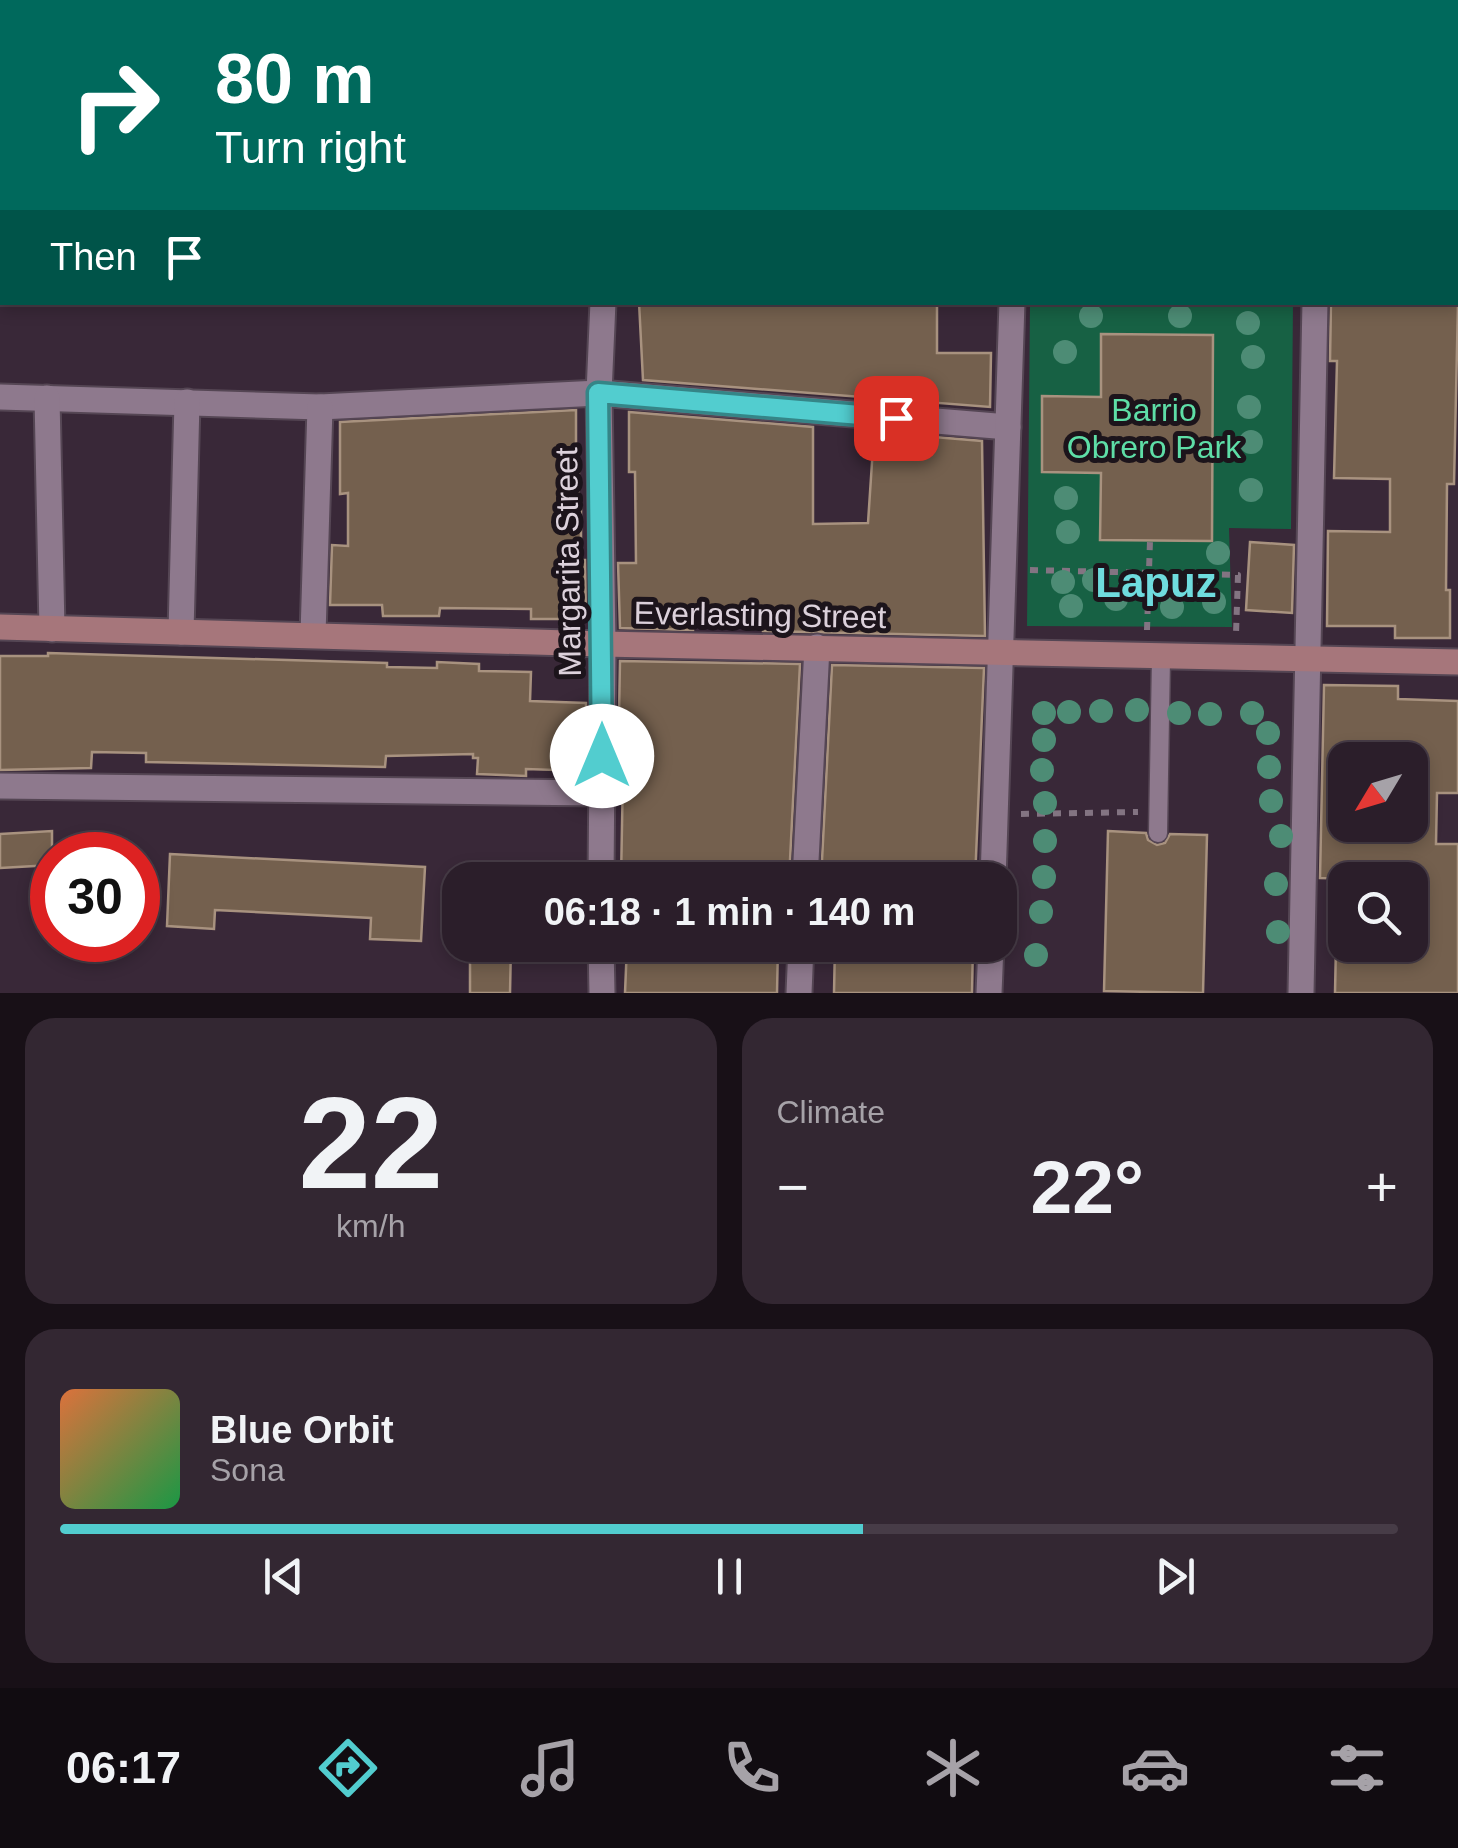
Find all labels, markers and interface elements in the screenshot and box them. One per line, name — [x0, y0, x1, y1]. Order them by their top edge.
icon: right — [50, 40, 180, 170]
text: 80 m — [215, 40, 375, 118]
text: Turn right — [215, 122, 406, 173]
icon: arrive — [157, 230, 212, 285]
text: Then — [50, 236, 137, 278]
pin — [854, 376, 939, 461]
icon: arrive — [869, 391, 924, 446]
park label: Barrio Obrero Park — [1067, 392, 1242, 465]
street label: Margarita Street — [548, 447, 588, 677]
district label: Lapuz — [1095, 559, 1217, 606]
street label: Everlasting Street — [633, 595, 887, 635]
position arrow — [550, 704, 654, 808]
north arrow — [1328, 742, 1428, 842]
map controls — [1328, 742, 1428, 962]
speed limit sign: 30 — [30, 832, 160, 962]
button: search — [1328, 862, 1428, 962]
text: 06:18 · 1 min · 140 m — [544, 891, 915, 933]
text: 22 — [298, 1070, 443, 1216]
text: Climate — [777, 1094, 885, 1130]
text: 22° — [1031, 1145, 1144, 1229]
text: − — [777, 1156, 809, 1218]
text: + — [1366, 1156, 1398, 1218]
text: km/h — [336, 1208, 405, 1244]
text: Blue Orbit — [210, 1409, 394, 1451]
text: Sona — [210, 1452, 285, 1488]
icon: previous — [256, 1549, 311, 1604]
icon: pause — [702, 1549, 757, 1604]
icon: next — [1148, 1549, 1203, 1604]
icon: directions — [313, 1733, 383, 1803]
icon: music — [515, 1733, 585, 1803]
icon: phone — [717, 1733, 787, 1803]
icon: climate — [918, 1733, 988, 1803]
icon: car — [1120, 1733, 1190, 1803]
icon: filters — [1322, 1733, 1392, 1803]
text: 06:17 — [66, 1742, 181, 1793]

